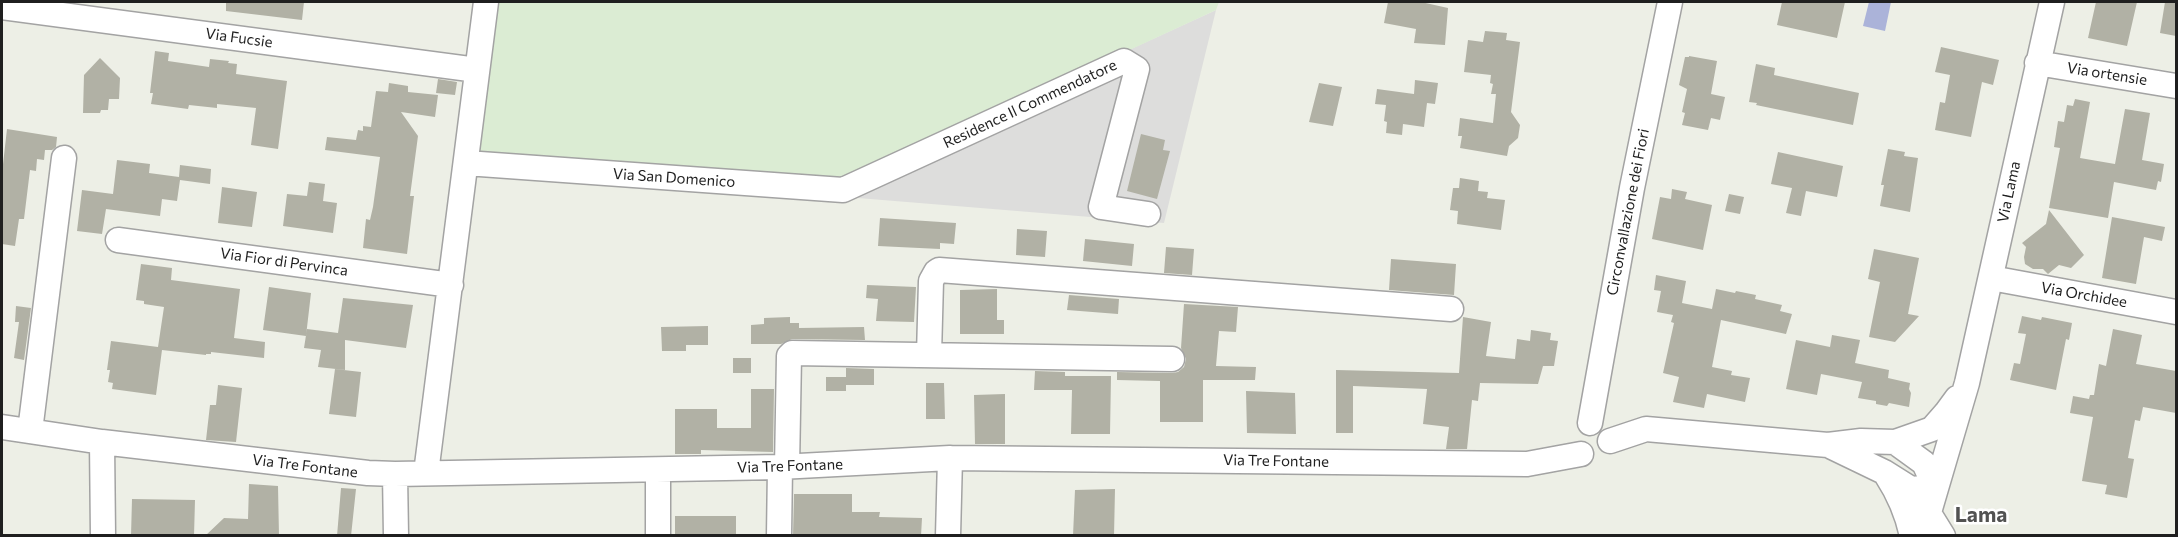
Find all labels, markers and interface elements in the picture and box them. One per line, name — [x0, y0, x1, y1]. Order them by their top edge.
street label: Via Fucsie — [204, 24, 274, 52]
street label: Residence Il Commendatore — [940, 56, 1120, 152]
street label: Via ortensie — [2066, 59, 2148, 89]
street label: Circonvallazione dei Fiori — [1603, 127, 1653, 297]
street label: Via Lama — [1994, 160, 2024, 224]
street label: Via San Domenico — [612, 165, 736, 191]
street label: Via Fior di Pervinca — [219, 244, 349, 280]
street label: Via Orchidee — [2039, 279, 2129, 311]
street label: Via Tre Fontane — [251, 451, 359, 481]
street label: Via Tre Fontane — [1223, 451, 1329, 471]
street label: Via Tre Fontane — [737, 455, 843, 477]
district label: Lama — [1955, 502, 2007, 528]

